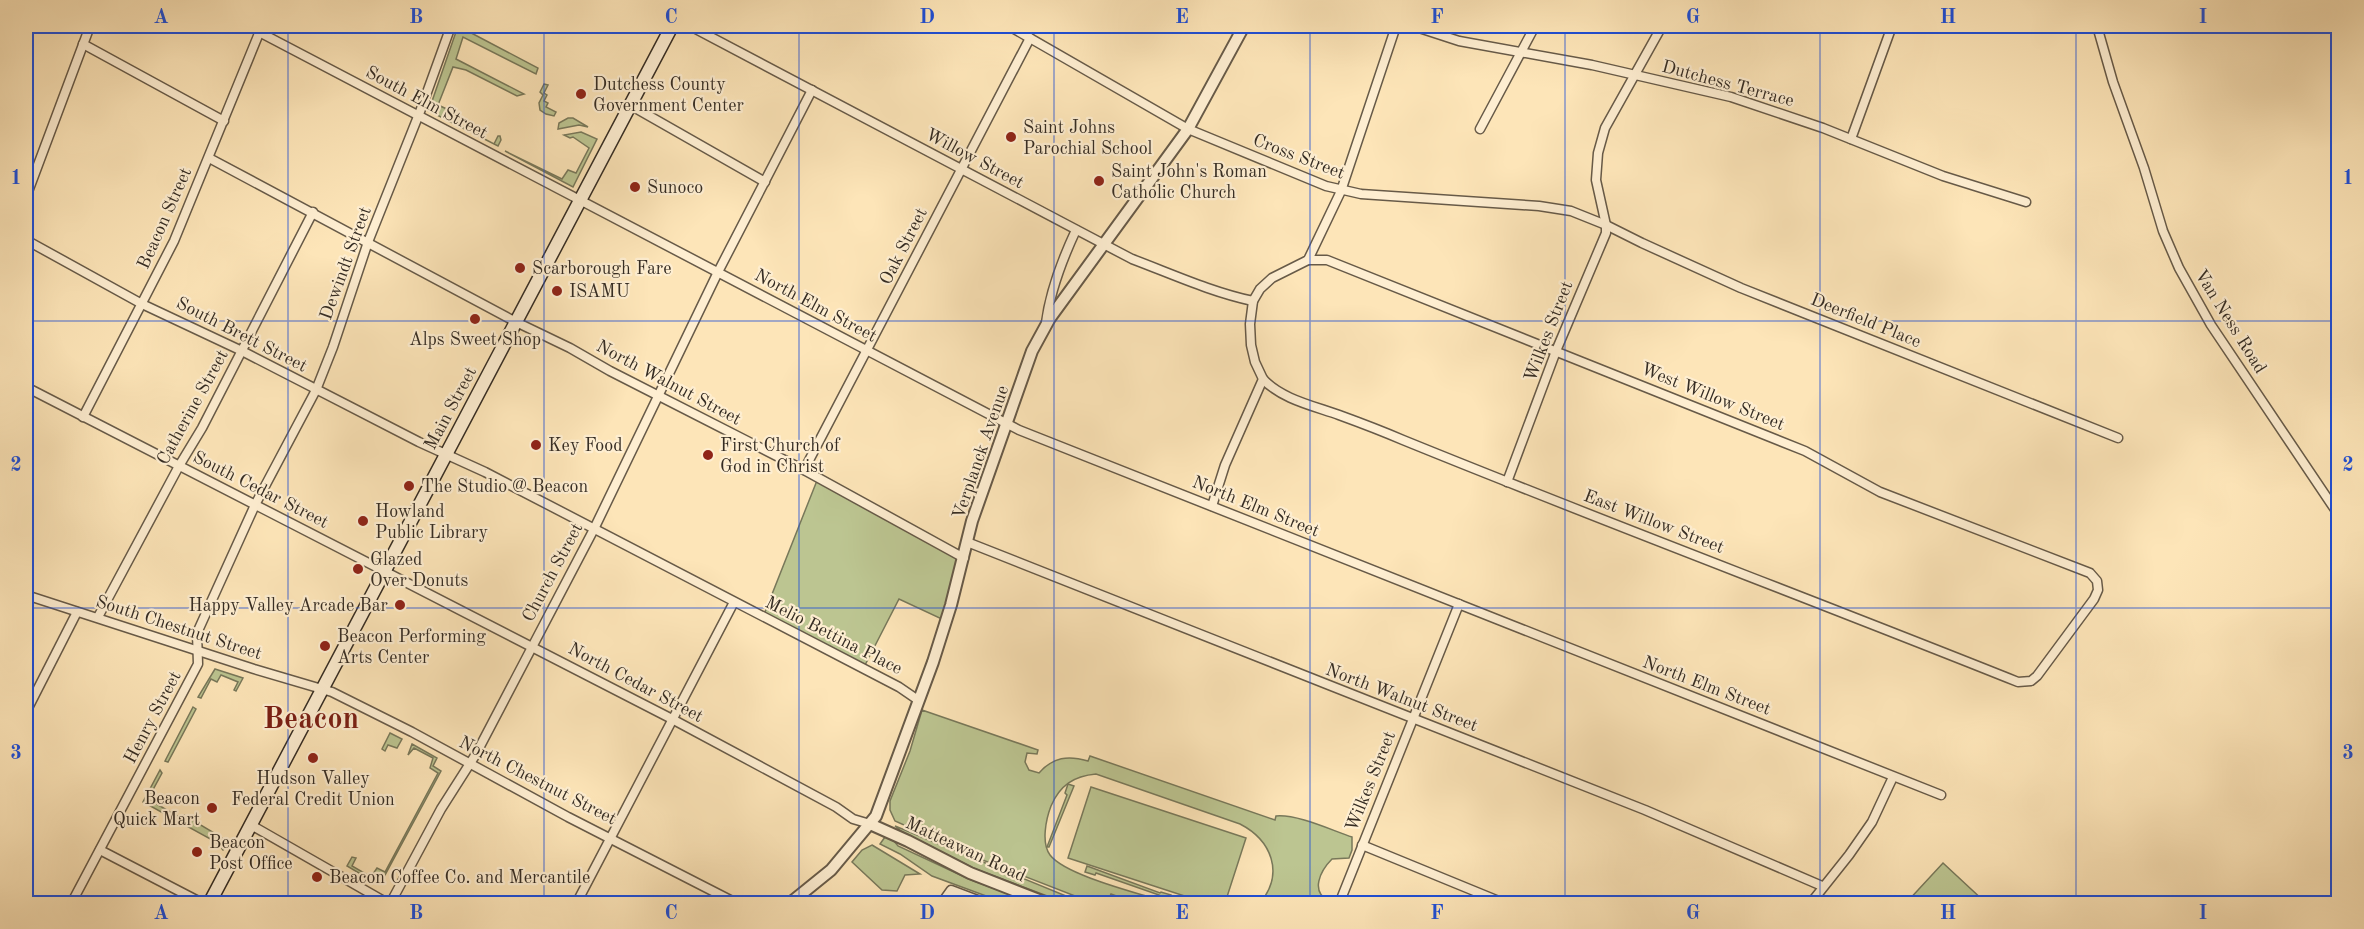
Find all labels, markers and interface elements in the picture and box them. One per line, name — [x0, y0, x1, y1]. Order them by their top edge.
text: A — [153, 8, 169, 28]
text: B — [409, 8, 423, 28]
text: C — [664, 8, 678, 28]
text: D — [919, 8, 935, 28]
text: E — [1175, 8, 1189, 28]
text: F — [1430, 8, 1444, 28]
text: G — [1686, 8, 1700, 28]
text: H — [1940, 8, 1956, 28]
text: I — [2199, 8, 2207, 28]
street label: Dutchess Terrace — [1660, 58, 1796, 110]
street label: South Elm Street — [363, 63, 490, 143]
place label: Dutchess County Government Center — [593, 76, 744, 115]
marker: Dutchess County Government Center — [574, 87, 588, 101]
place label: Saint Johns Parochial School — [1023, 119, 1153, 158]
street label: Willow Street — [922, 126, 1027, 192]
marker: Saint Johns Parochial School — [1004, 130, 1018, 144]
street label: Cross Street — [1250, 131, 1347, 183]
place label: Saint John's Roman Catholic Church — [1111, 163, 1267, 202]
street label: Beacon Street — [135, 165, 195, 272]
text: 1 — [10, 169, 22, 189]
text: 1 — [2342, 169, 2354, 189]
marker: Saint John's Roman Catholic Church — [1092, 174, 1106, 188]
place label: Sunoco — [647, 179, 703, 197]
marker: Sunoco — [628, 180, 642, 194]
street label: Dewindt Street — [317, 204, 375, 322]
street label: Oak Street — [877, 205, 931, 288]
place label: Scarborough Fare — [532, 260, 671, 278]
marker: Scarborough Fare — [513, 261, 527, 275]
street label: North Elm Street — [751, 266, 880, 346]
street label: Van Ness Road — [2191, 266, 2269, 377]
street label: Wilkes Street — [1521, 278, 1576, 384]
place label: ISAMU — [569, 283, 630, 301]
marker: ISAMU — [550, 284, 564, 298]
street label: Deerfield Place — [1808, 291, 1923, 351]
street label: South Brett Street — [173, 294, 310, 376]
marker: Alps Sweet Shop — [468, 312, 482, 326]
place label: Alps Sweet Shop — [409, 331, 541, 349]
street label: North Walnut Street — [593, 337, 744, 429]
street label: Catherine Street — [154, 347, 232, 468]
street label: West Willow Street — [1638, 360, 1787, 434]
street label: Main Street — [422, 364, 480, 453]
street label: Verplanck Avenue — [950, 383, 1012, 521]
place label: Key Food — [548, 437, 623, 455]
place label: First Church of God in Christ — [720, 437, 841, 476]
marker: Key Food — [529, 438, 543, 452]
street label: South Cedar Street — [190, 448, 331, 532]
marker: First Church of God in Christ — [701, 448, 715, 462]
text: 2 — [10, 456, 22, 476]
text: 2 — [2342, 456, 2354, 476]
street label: North Elm Street — [1189, 473, 1322, 541]
place label: The Studio @ Beacon — [421, 478, 588, 496]
marker: The Studio @ Beacon — [402, 479, 416, 493]
street label: East Willow Street — [1581, 487, 1726, 557]
place label: Howland Public Library — [375, 503, 488, 542]
marker: Howland Public Library — [356, 514, 370, 528]
street label: Church Street — [519, 520, 586, 625]
place label: Glazed Over Donuts — [370, 551, 469, 590]
marker: Glazed Over Donuts — [351, 562, 365, 576]
street label: South Chestnut Street — [93, 593, 264, 663]
street label: Melio Bettina Place — [762, 594, 905, 678]
place label: Happy Valley Arcade Bar — [188, 597, 389, 615]
marker: Happy Valley Arcade Bar — [393, 598, 407, 612]
place label: Beacon Performing Arts Center — [337, 628, 486, 667]
marker: Beacon Performing Arts Center — [318, 639, 332, 653]
street label: North Cedar Street — [565, 640, 706, 726]
street label: North Elm Street — [1640, 653, 1773, 719]
street label: North Walnut Street — [1323, 661, 1480, 735]
street label: Henry Street — [121, 668, 185, 767]
district label: Beacon — [263, 705, 359, 735]
street label: Wilkes Street — [1343, 729, 1399, 834]
street label: North Chestnut Street — [456, 733, 619, 828]
text: 3 — [10, 744, 22, 764]
text: 3 — [2342, 744, 2354, 764]
marker: Hudson Valley Federal Credit Union — [306, 751, 320, 765]
place label: Hudson Valley Federal Credit Union — [231, 770, 395, 809]
place label: Beacon Quick Mart — [113, 790, 200, 829]
marker: Beacon Quick Mart — [205, 801, 219, 815]
street label: Matteawan Road — [903, 814, 1029, 886]
place label: Beacon Post Office — [209, 834, 293, 873]
marker: Beacon Post Office — [190, 845, 204, 859]
place label: Beacon Coffee Co. and Mercantile — [329, 869, 590, 887]
marker: Beacon Coffee Co. and Mercantile — [310, 870, 324, 884]
text: A — [153, 904, 169, 924]
text: B — [409, 904, 423, 924]
text: C — [664, 904, 678, 924]
text: D — [919, 904, 935, 924]
text: E — [1175, 904, 1189, 924]
text: F — [1430, 904, 1444, 924]
text: G — [1686, 904, 1700, 924]
text: H — [1940, 904, 1956, 924]
text: I — [2199, 904, 2207, 924]

